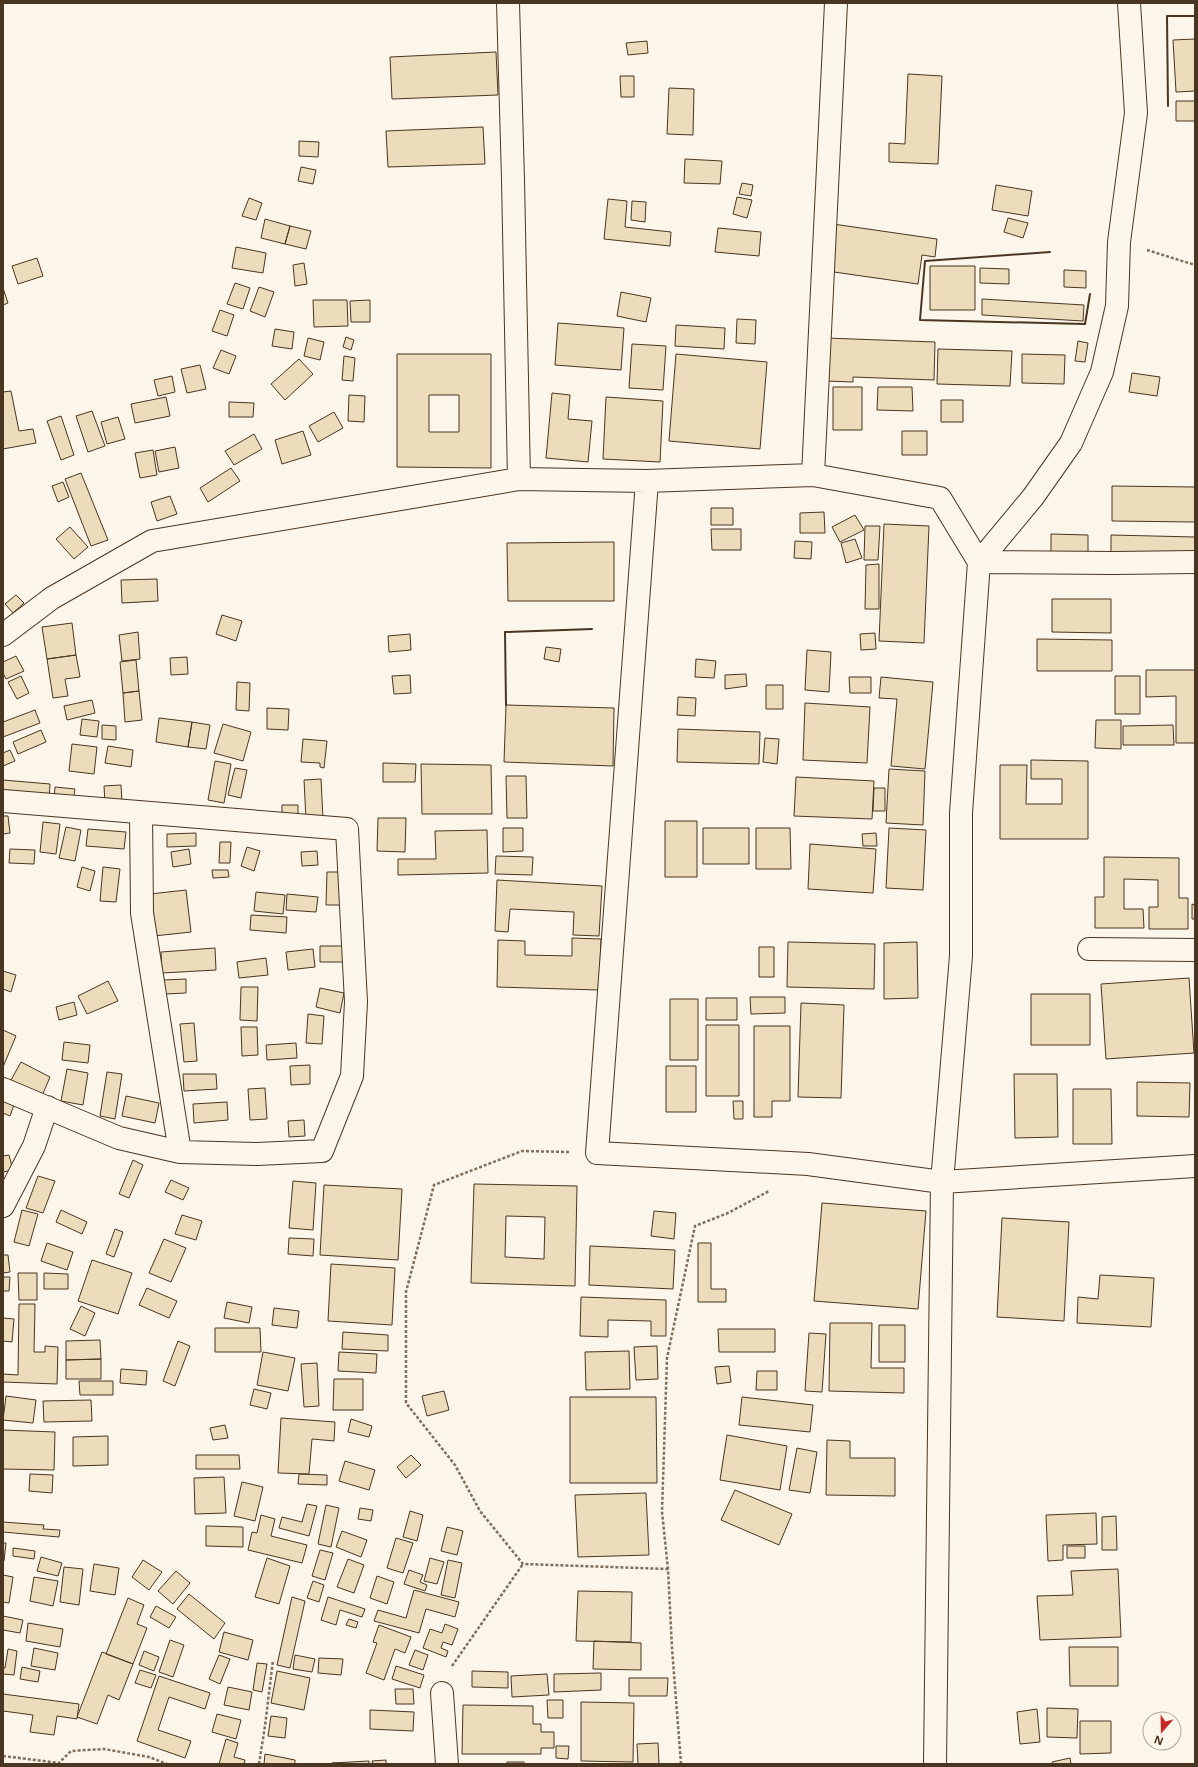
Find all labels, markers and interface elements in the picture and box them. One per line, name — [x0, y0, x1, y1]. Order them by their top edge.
north arrow — [1142, 1711, 1182, 1751]
text: N — [1152, 1732, 1165, 1749]

